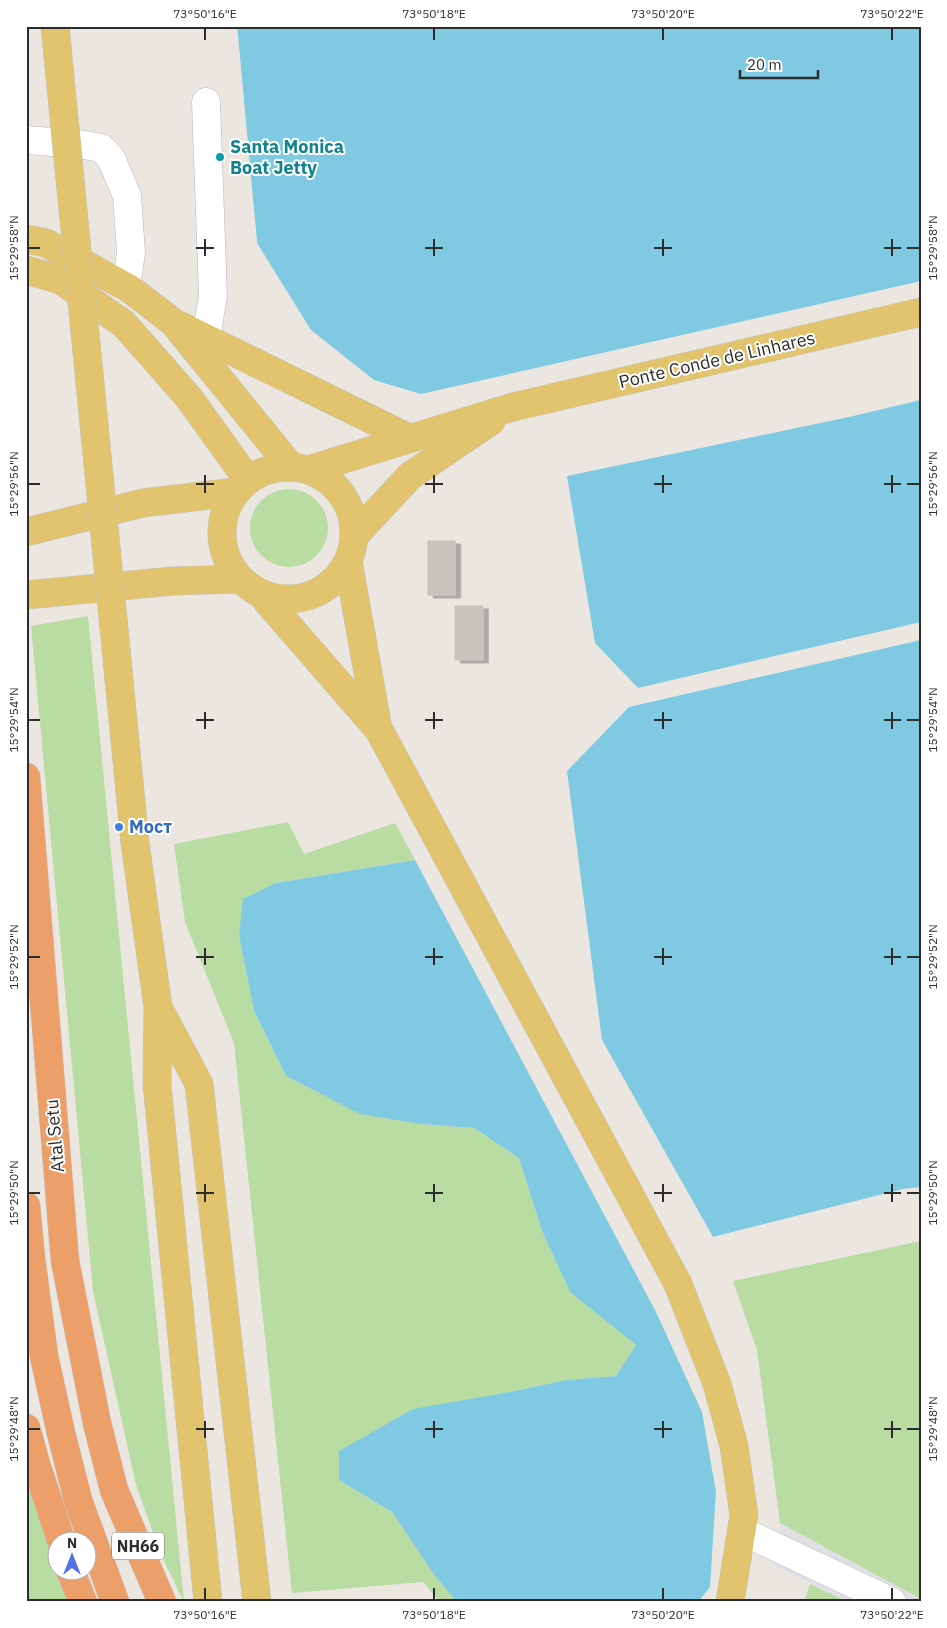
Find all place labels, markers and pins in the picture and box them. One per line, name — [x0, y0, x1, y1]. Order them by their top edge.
place label: Santa Monica Boat Jetty — [230, 135, 344, 179]
marker: Santa Monica Boat Jetty — [214, 151, 226, 163]
place label: Мост — [129, 815, 172, 838]
marker: Мост — [113, 821, 125, 833]

